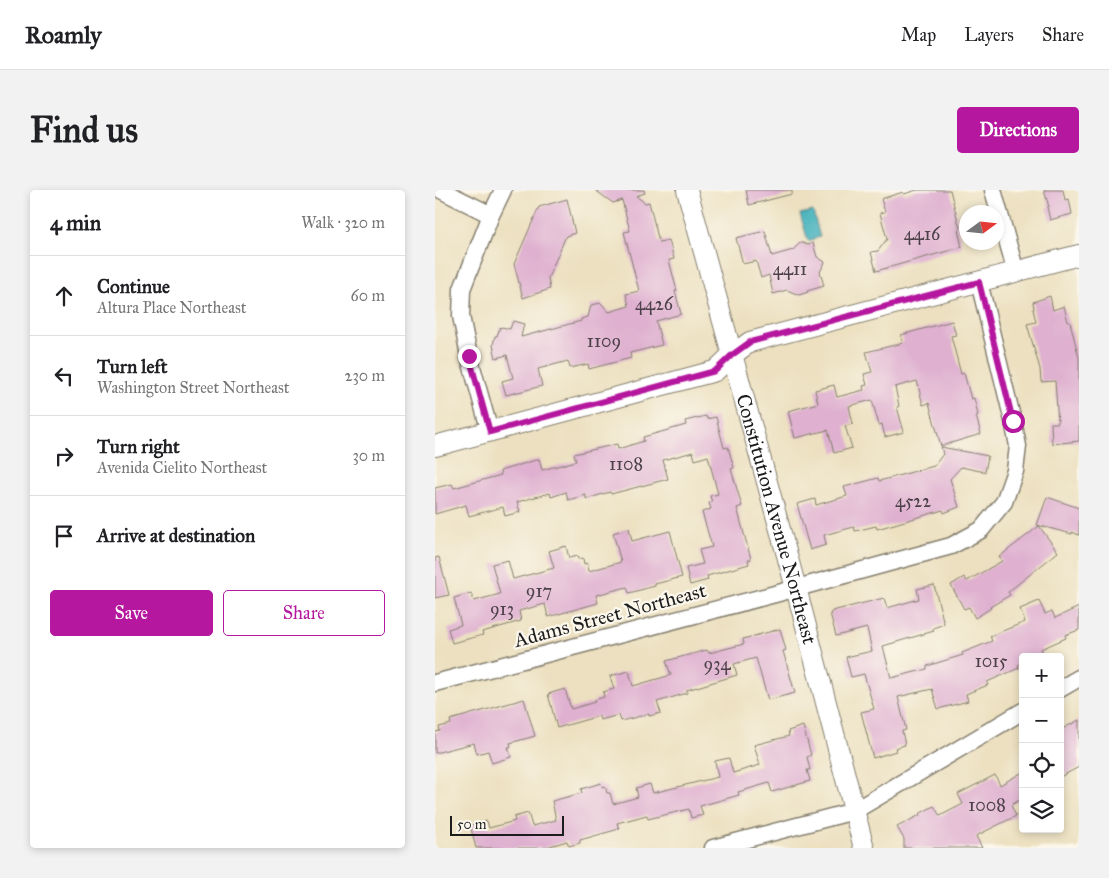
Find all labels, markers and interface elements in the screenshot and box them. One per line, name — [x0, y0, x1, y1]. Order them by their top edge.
text: Roamly — [25, 20, 102, 50]
text: Map — [901, 24, 936, 46]
text: Layers — [964, 24, 1014, 46]
text: Share — [1042, 24, 1084, 46]
button: Directions — [957, 107, 1079, 153]
text: Find us — [30, 109, 138, 152]
north arrow — [959, 205, 1004, 250]
text: 4 min — [50, 210, 101, 236]
text: Walk · 320 m — [301, 213, 385, 232]
house number: 4416 — [904, 223, 941, 245]
house number: 4411 — [773, 258, 807, 280]
text: Continue — [97, 275, 170, 298]
icon: ahead — [50, 282, 78, 310]
text: 60 m — [351, 286, 385, 305]
house number: 4426 — [635, 293, 674, 315]
text: Altura Place Northeast — [97, 298, 246, 317]
house number: 1109 — [587, 330, 621, 352]
route end — [458, 345, 481, 368]
text: Turn left — [97, 355, 167, 378]
icon: left — [50, 362, 78, 390]
text: 230 m — [345, 366, 385, 385]
text: Washington Street Northeast — [97, 378, 289, 397]
street label: Constitution Avenue Northeast — [731, 391, 822, 647]
route start — [1002, 410, 1025, 433]
text: Turn right — [97, 435, 180, 458]
icon: right — [50, 442, 78, 470]
text: 30 m — [352, 446, 385, 465]
house number: 1108 — [609, 453, 643, 475]
text: Avenida Cielito Northeast — [97, 458, 267, 477]
house number: 4522 — [895, 490, 931, 512]
icon: arrive — [50, 522, 78, 550]
text: Arrive at destination — [97, 524, 255, 547]
street label: Adams Street Northeast — [510, 578, 709, 652]
house number: 917 — [526, 580, 552, 602]
button: Save — [50, 590, 213, 636]
button: Share — [223, 590, 385, 636]
house number: 913 — [490, 598, 514, 620]
house number: 1015 — [975, 650, 1008, 672]
house number: 934 — [704, 653, 731, 675]
map controls — [1019, 653, 1064, 833]
button: + — [1019, 653, 1064, 698]
button: − — [1019, 698, 1064, 743]
button: locate — [1019, 743, 1064, 788]
button: layers — [1019, 788, 1064, 833]
house number: 1008 — [968, 794, 1006, 816]
scale bar — [450, 813, 564, 836]
text: 50 m — [457, 816, 486, 833]

